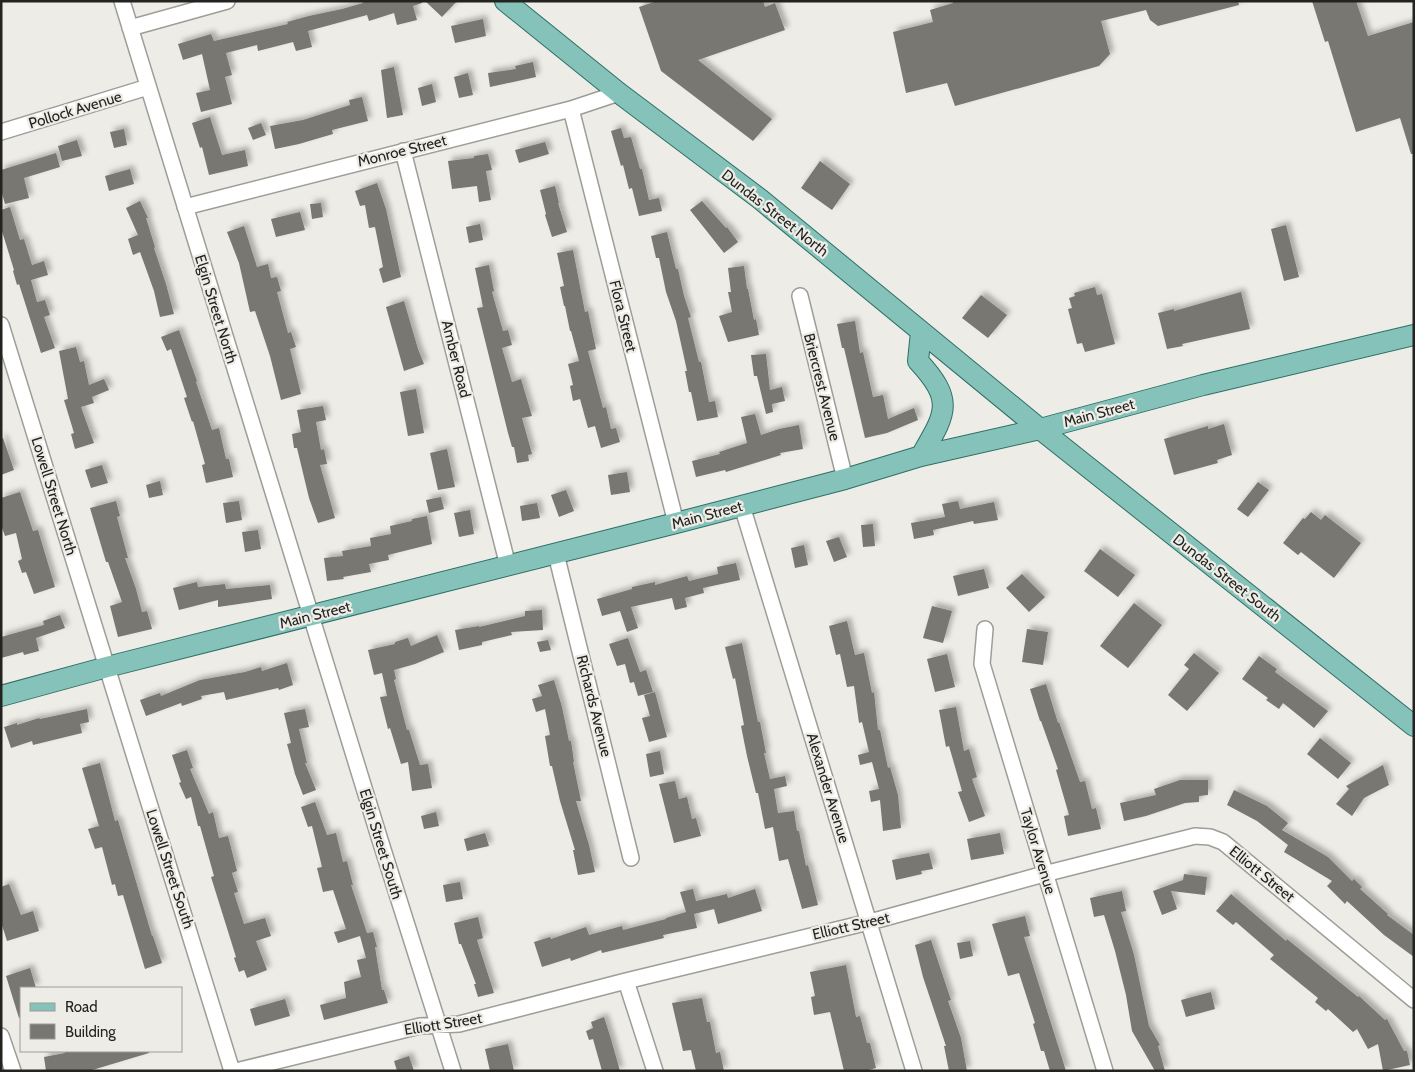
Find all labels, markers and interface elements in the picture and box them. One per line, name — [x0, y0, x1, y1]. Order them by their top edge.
street label: Pollock Avenue — [26, 87, 124, 133]
street label: Monroe Street — [356, 131, 448, 171]
street label: Dundas Street North — [718, 166, 832, 260]
street label: Elgin Street North — [191, 252, 241, 366]
street label: Flora Street — [605, 278, 641, 354]
street label: Amber Road — [438, 318, 474, 400]
street label: Briercrest Avenue — [800, 331, 844, 443]
street label: Main Street — [1062, 395, 1136, 431]
street label: Lowell Street North — [27, 435, 81, 557]
street label: Main Street — [670, 497, 744, 533]
street label: Dundas Street South — [1169, 530, 1285, 626]
street label: Main Street — [278, 597, 352, 633]
street label: Richards Avenue — [573, 653, 615, 759]
street label: Alexander Avenue — [803, 731, 853, 846]
street label: Elgin Street South — [356, 787, 406, 901]
street label: Taylor Avenue — [1016, 806, 1060, 896]
street label: Lowell Street South — [142, 807, 198, 931]
street label: Elliott Street — [1226, 842, 1298, 906]
street label: Elliott Street — [811, 908, 891, 944]
legend — [20, 987, 182, 1052]
text: Road — [65, 998, 98, 1016]
street label: Elliott Street — [403, 1009, 483, 1039]
text: Building — [65, 1023, 116, 1041]

